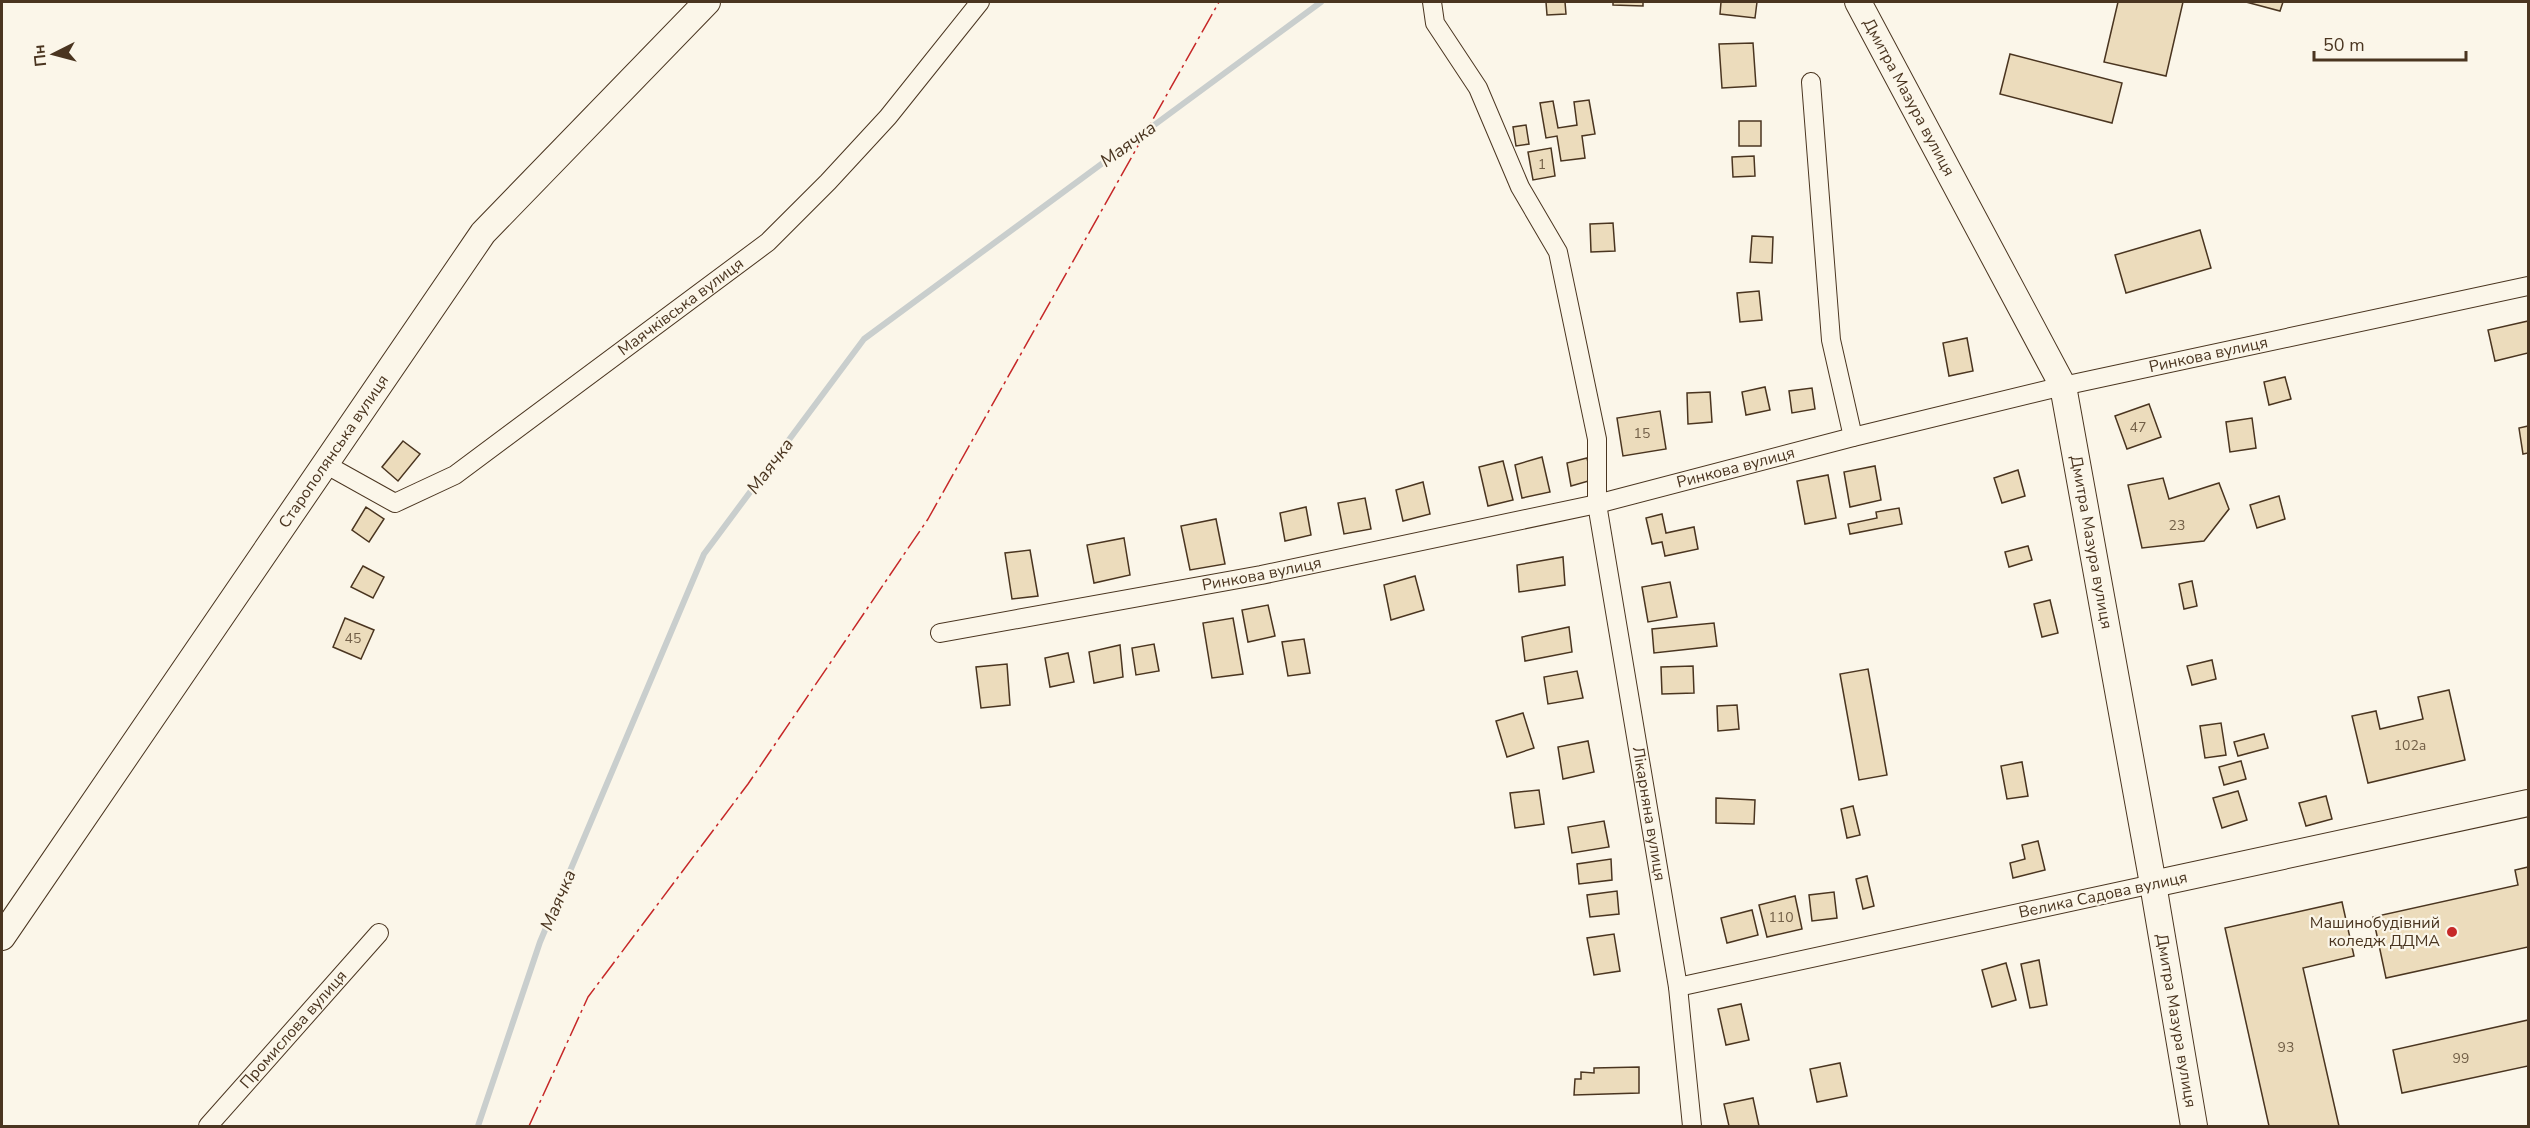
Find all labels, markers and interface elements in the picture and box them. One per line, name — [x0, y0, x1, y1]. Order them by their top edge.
street label: Дмитра Мазура вулиця — [1858, 14, 1960, 180]
north arrow — [24, 24, 84, 84]
scale bar — [2314, 24, 2466, 62]
text: 50 m — [2323, 33, 2365, 57]
text: Пн — [28, 43, 52, 68]
water label: Маячка — [1095, 116, 1161, 172]
house number: 1 — [1538, 155, 1546, 174]
street label: Маячківська вулиця — [614, 253, 748, 361]
street label: Ринкова вулиця — [2147, 331, 2270, 378]
street label: Старополянська вулиця — [273, 370, 394, 533]
house number: 47 — [2130, 418, 2146, 437]
house number: 15 — [1634, 424, 1650, 443]
water label: Маячка — [741, 433, 799, 499]
street label: Ринкова вулиця — [1674, 442, 1797, 494]
street label: Дмитра Мазура вулиця — [2065, 454, 2118, 631]
house number: 23 — [2169, 516, 2185, 535]
street label: Ринкова вулиця — [1200, 552, 1323, 596]
house number: 45 — [345, 629, 361, 648]
house number: 102а — [2394, 736, 2426, 755]
street label: Лікарняна вулиця — [1627, 745, 1671, 882]
water label: Маячка — [534, 866, 582, 934]
street label: Велика Садова вулиця — [2017, 866, 2189, 924]
house number: 110 — [1768, 908, 1794, 927]
place label: Машинобудівний коледж ДДМА — [2310, 912, 2440, 952]
marker: Машинобудівний коледж ДДМА — [2445, 925, 2459, 939]
street label: Дмитра Мазура вулиця — [2151, 932, 2202, 1109]
street label: Промислова вулиця — [235, 966, 352, 1093]
house number: 93 — [2278, 1038, 2294, 1057]
house number: 99 — [2453, 1049, 2469, 1068]

